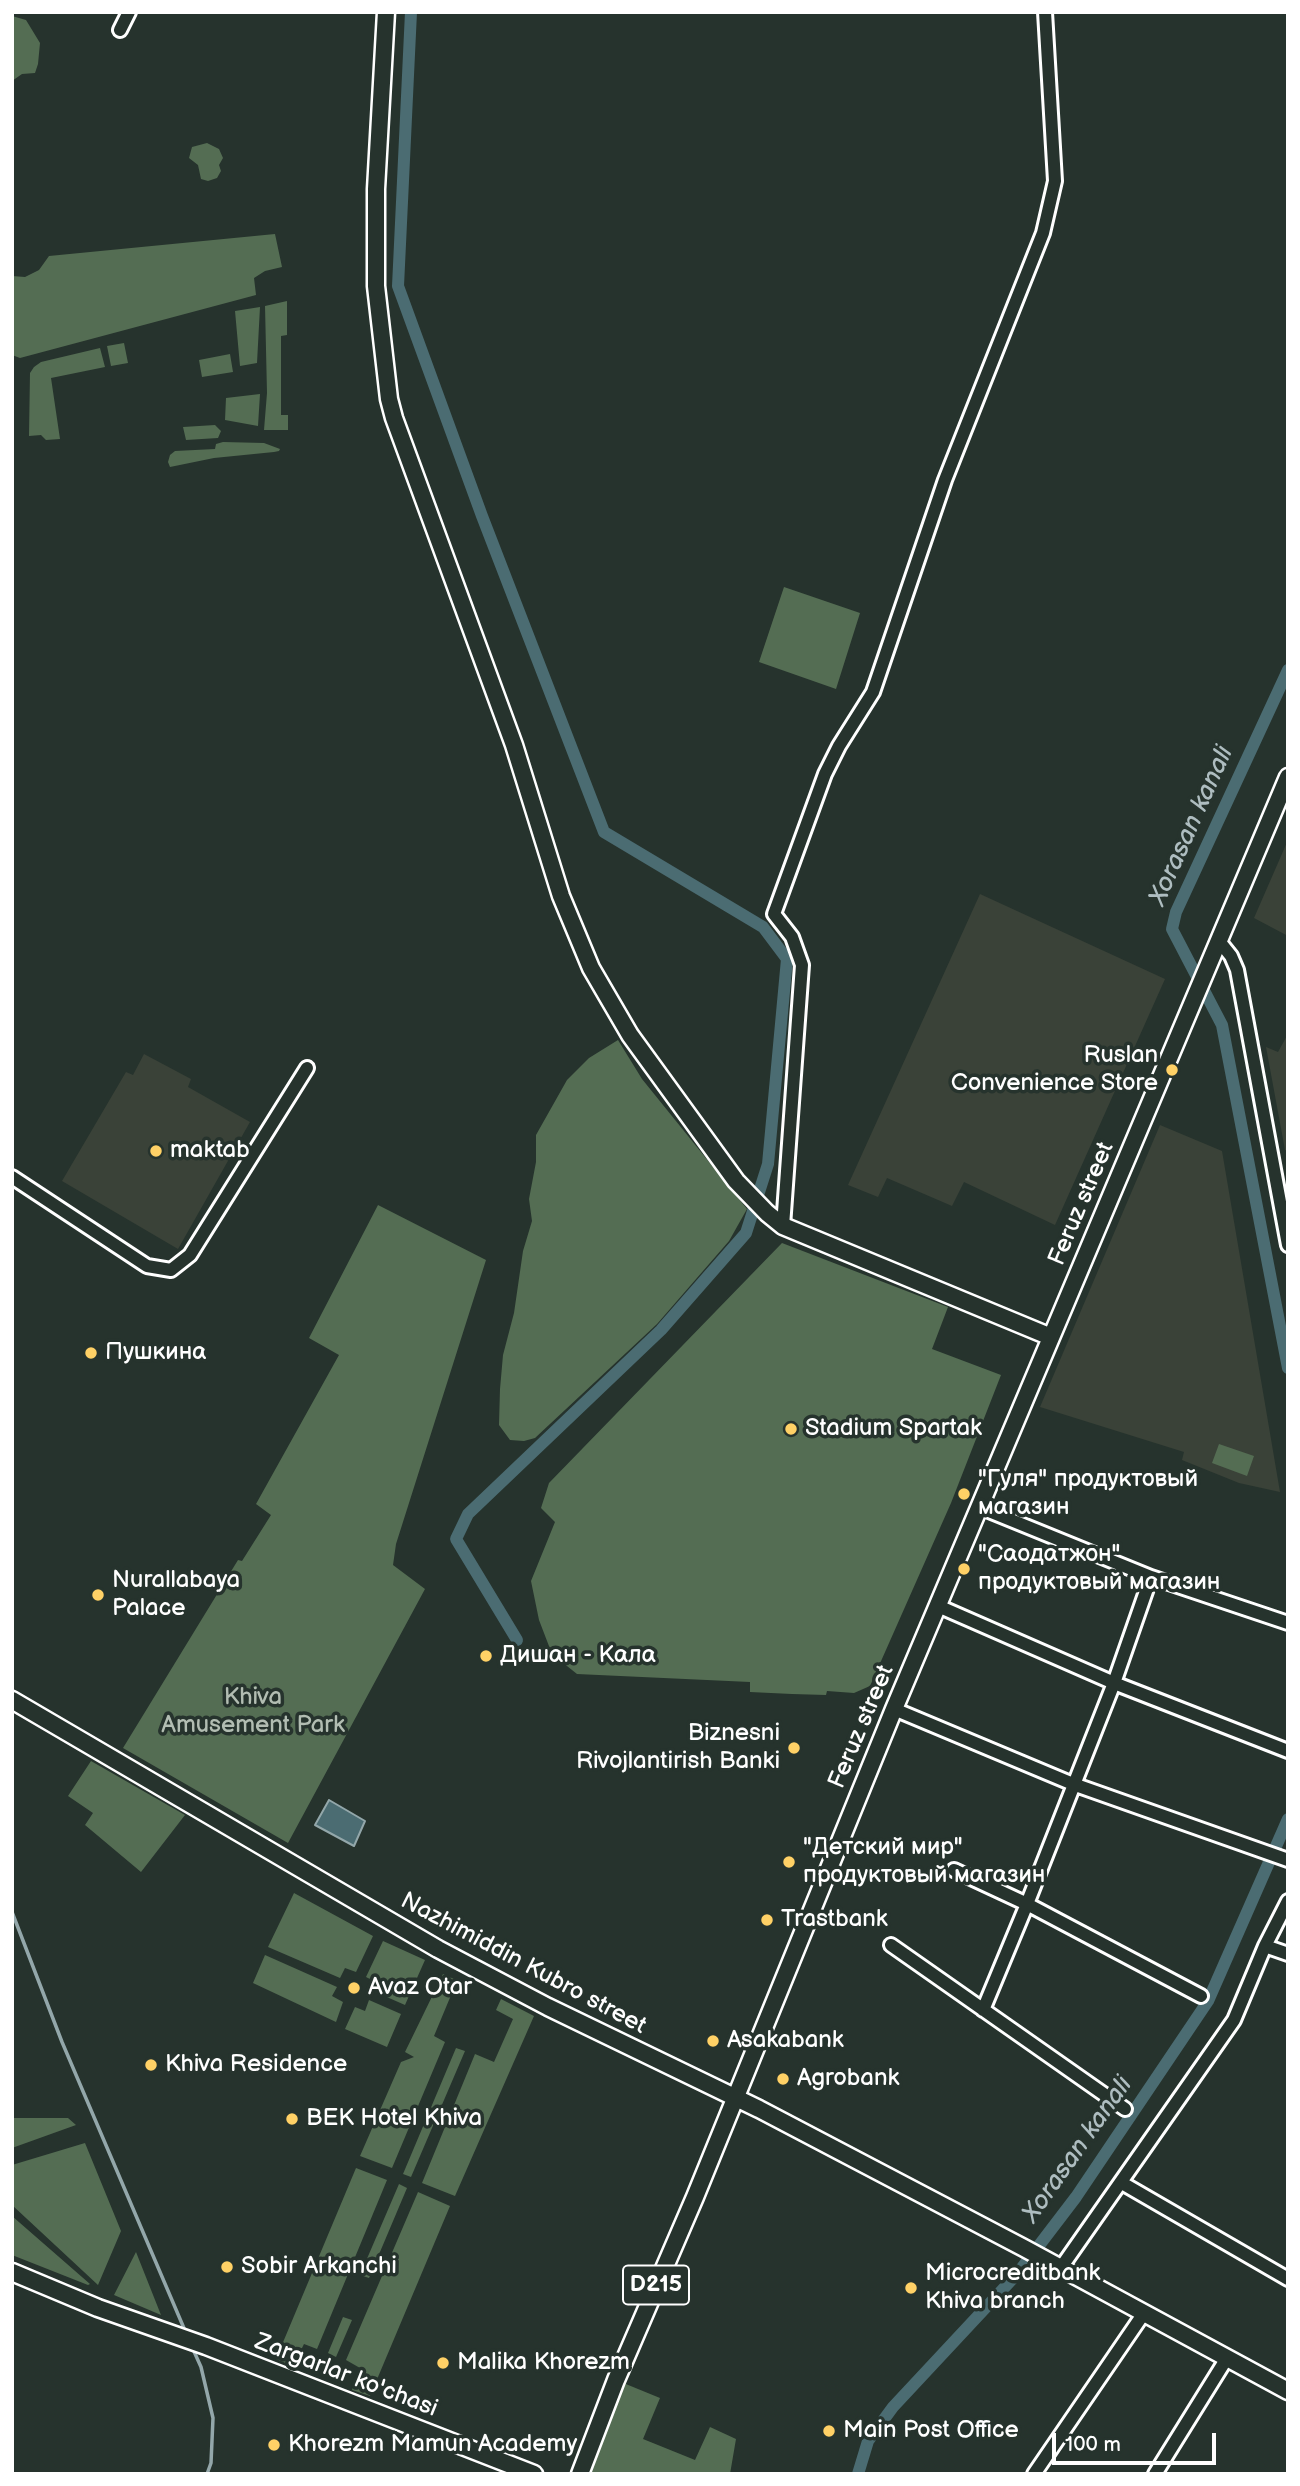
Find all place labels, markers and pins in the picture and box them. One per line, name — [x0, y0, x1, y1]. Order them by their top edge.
place label: Ruslan Convenience Store — [951, 1042, 1158, 1098]
marker: Ruslan Convenience Store — [1164, 1062, 1180, 1078]
place label: maktab — [170, 1137, 250, 1165]
marker: maktab — [148, 1143, 164, 1159]
place label: Пушкина — [105, 1339, 206, 1367]
marker: Пушкина — [83, 1345, 99, 1361]
place label: Stadium Spartak — [805, 1415, 982, 1443]
marker: Stadium Spartak — [783, 1421, 799, 1437]
place label: "Гуля" продуктовый магазин — [978, 1466, 1198, 1522]
marker: "Гуля" продуктовый магазин — [956, 1486, 972, 1502]
place label: "Саодатжон" продуктовый магазин — [978, 1541, 1220, 1597]
marker: "Саодатжон" продуктовый магазин — [956, 1561, 972, 1577]
place label: Nurallabaya Palace — [112, 1567, 240, 1623]
marker: Nurallabaya Palace — [90, 1587, 106, 1603]
place label: Дишан - Кала — [500, 1642, 656, 1670]
marker: Дишан - Кала — [478, 1648, 494, 1664]
place label: Biznesni Rivojlantirish Banki — [576, 1720, 780, 1776]
marker: Biznesni Rivojlantirish Banki — [786, 1740, 802, 1756]
place label: "Детский мир" продуктовый магазин — [803, 1834, 1045, 1890]
marker: "Детский мир" продуктовый магазин — [781, 1854, 797, 1870]
place label: Trastbank — [781, 1906, 888, 1934]
marker: Trastbank — [759, 1912, 775, 1928]
place label: Avaz Otar — [368, 1974, 472, 2002]
marker: Avaz Otar — [346, 1980, 362, 1996]
place label: Asakabank — [727, 2027, 844, 2055]
marker: Asakabank — [705, 2033, 721, 2049]
place label: Khiva Residence — [165, 2051, 347, 2079]
marker: Khiva Residence — [143, 2057, 159, 2073]
place label: Agrobank — [797, 2065, 899, 2093]
marker: Agrobank — [775, 2071, 791, 2087]
place label: BEK Hotel Khiva — [306, 2105, 482, 2133]
marker: BEK Hotel Khiva — [284, 2111, 300, 2127]
place label: Sobir Arkanchi — [241, 2253, 397, 2281]
marker: Sobir Arkanchi — [219, 2259, 235, 2275]
place label: Microcreditbank Khiva branch — [925, 2260, 1100, 2316]
marker: Microcreditbank Khiva branch — [903, 2280, 919, 2296]
place label: Malika Khorezm — [457, 2349, 630, 2377]
marker: Malika Khorezm — [435, 2355, 451, 2371]
place label: Main Post Office — [843, 2417, 1019, 2445]
marker: Main Post Office — [821, 2423, 837, 2439]
place label: Khorezm Mamun Academy — [288, 2431, 577, 2459]
marker: Khorezm Mamun Academy — [266, 2437, 282, 2453]

